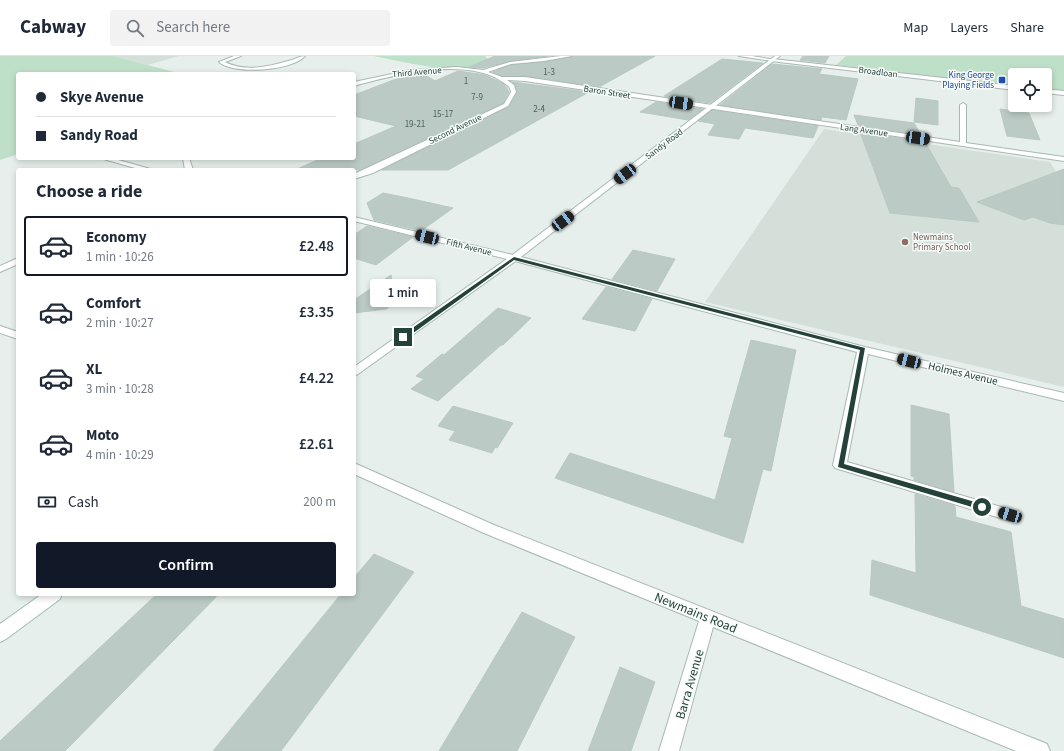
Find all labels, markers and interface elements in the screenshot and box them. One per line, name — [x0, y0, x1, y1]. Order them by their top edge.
search box — [110, 10, 390, 46]
text: Cabway — [20, 14, 86, 41]
icon: search — [124, 17, 146, 39]
text: Search here — [156, 17, 230, 38]
text: Map — [903, 18, 928, 38]
text: Layers — [950, 18, 988, 38]
text: Share — [1010, 18, 1044, 38]
street label: Third Avenue — [392, 64, 443, 81]
street label: Broadloan — [858, 64, 898, 81]
house number: 1-3 — [543, 66, 555, 79]
map controls — [1008, 68, 1052, 112]
button: locate — [1008, 68, 1052, 112]
place label: King George Playing Fields — [942, 69, 995, 92]
house number: 1 — [464, 75, 468, 88]
marker: King George Playing Fields — [997, 75, 1007, 85]
street label: Baron Street — [583, 82, 631, 103]
text: Skye Avenue — [60, 87, 144, 108]
house number: 7-9 — [471, 91, 483, 104]
car — [668, 95, 694, 111]
house number: 2-4 — [533, 103, 545, 116]
house number: 15-17 — [433, 108, 454, 121]
street label: Second Avenue — [427, 111, 484, 148]
house number: 19-21 — [405, 118, 425, 131]
street label: Lang Avenue — [839, 121, 889, 140]
text: Sandy Road — [60, 125, 138, 146]
street label: Sandy Road — [643, 126, 686, 163]
car — [905, 130, 931, 146]
car — [612, 162, 638, 186]
text: Choose a ride — [36, 179, 142, 204]
car — [550, 209, 576, 233]
text: Economy — [86, 227, 147, 248]
icon: car — [38, 228, 74, 264]
car — [414, 228, 440, 246]
place label: Newmains Primary School — [913, 231, 971, 254]
text: £2.48 — [299, 236, 334, 257]
street label: Fifth Avenue — [445, 236, 493, 260]
marker: Newmains Primary School — [900, 237, 910, 247]
text: 1 min · 10:26 — [86, 248, 154, 266]
callout: 1 min — [370, 279, 436, 307]
text: 1 min — [388, 284, 418, 302]
text: Comfort — [86, 293, 141, 314]
icon: car — [38, 294, 74, 330]
text: £3.35 — [299, 302, 334, 323]
text: 2 min · 10:27 — [86, 314, 154, 332]
route end — [394, 328, 412, 346]
car — [896, 352, 922, 370]
street label: Holmes Avenue — [926, 358, 1000, 389]
text: XL — [86, 359, 102, 380]
icon: car — [38, 360, 74, 396]
text: £4.22 — [299, 368, 334, 389]
text: 3 min · 10:28 — [86, 380, 154, 398]
text: Moto — [86, 425, 119, 446]
icon: car — [38, 426, 74, 462]
text: £2.61 — [299, 434, 334, 455]
text: 4 min · 10:29 — [86, 446, 154, 464]
icon: cash — [36, 491, 58, 513]
text: Cash — [68, 492, 99, 513]
text: 200 m — [303, 493, 336, 511]
route start — [973, 498, 991, 516]
car — [997, 506, 1023, 524]
button: Confirm — [36, 542, 336, 588]
street label: Newmains Road — [652, 588, 740, 638]
street label: Barra Avenue — [671, 647, 709, 721]

